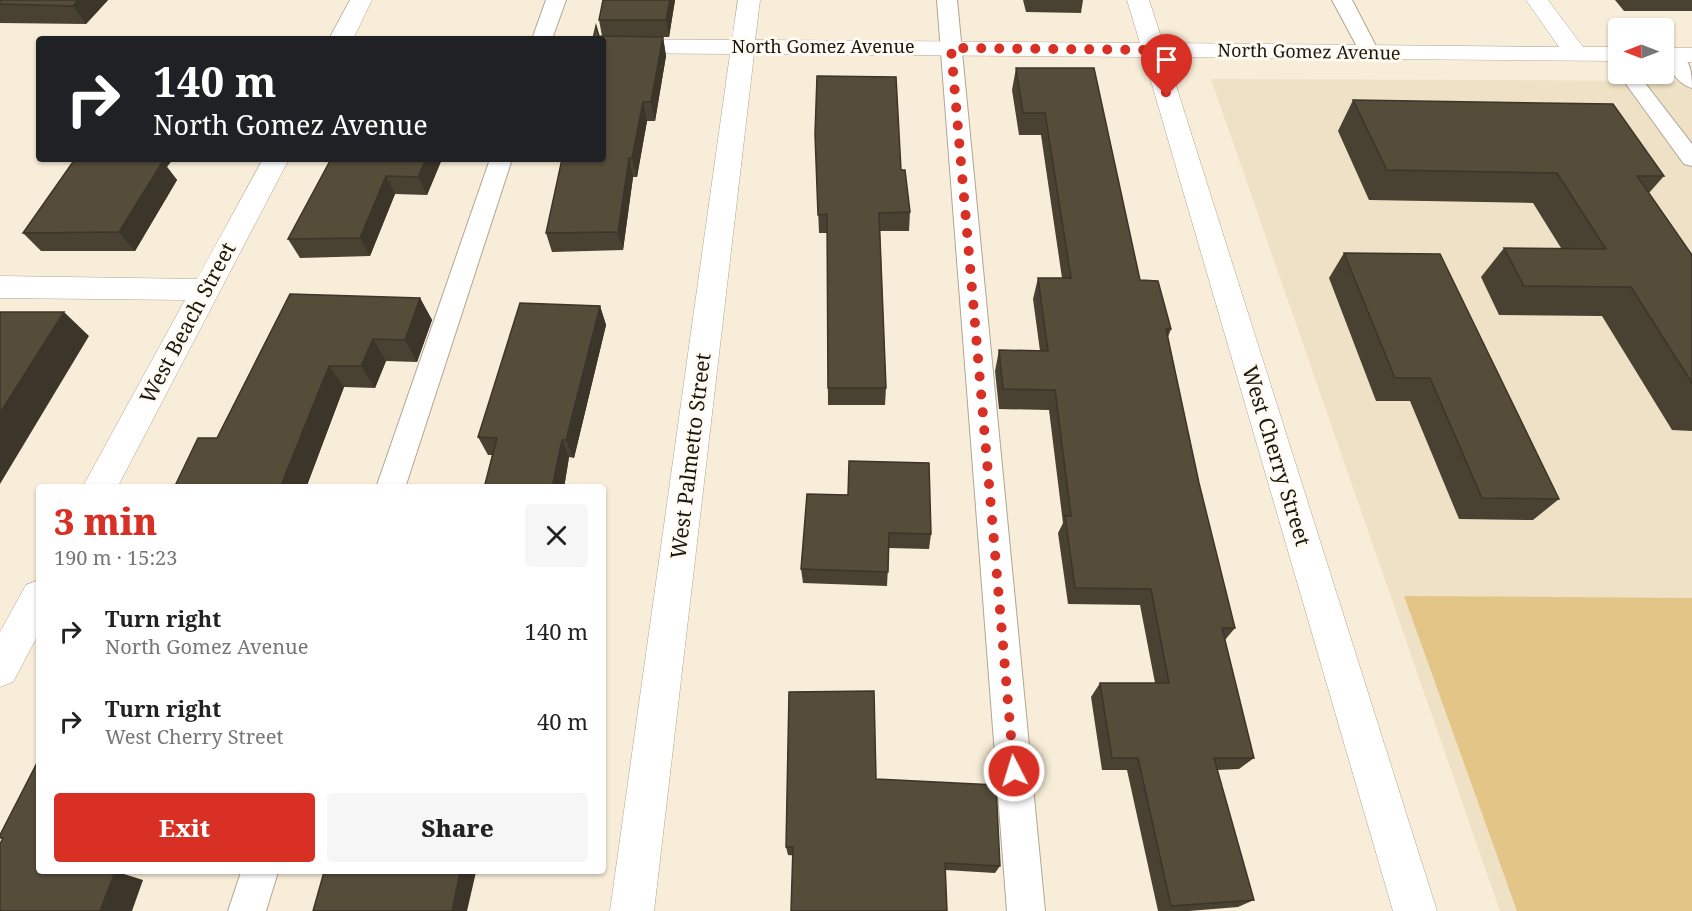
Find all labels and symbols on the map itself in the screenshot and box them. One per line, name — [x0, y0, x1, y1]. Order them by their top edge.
north arrow — [1608, 18, 1674, 84]
street label: North Gomez Avenue — [731, 34, 915, 58]
pin — [1141, 34, 1192, 96]
street label: North Gomez Avenue — [1217, 37, 1401, 65]
street label: West Beach Street — [133, 237, 241, 408]
street label: West Palmetto Street — [663, 351, 717, 560]
street label: West Cherry Street — [1236, 362, 1318, 549]
position arrow — [982, 739, 1046, 803]

